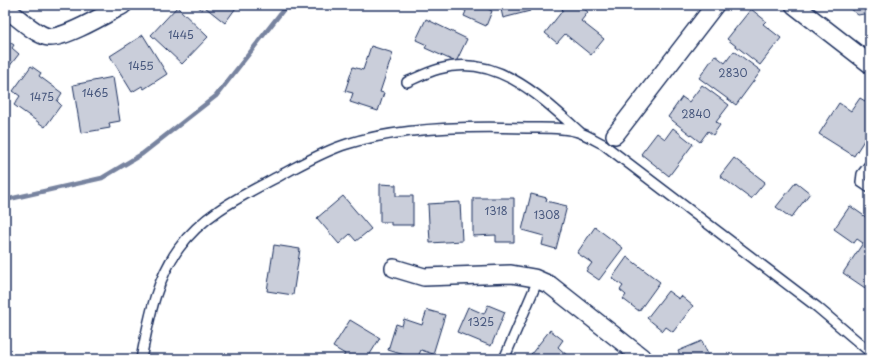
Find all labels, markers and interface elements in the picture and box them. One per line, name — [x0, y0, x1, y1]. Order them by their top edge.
house number: 1445 — [168, 26, 194, 43]
house number: 1455 — [128, 57, 154, 74]
house number: 2830 — [718, 64, 748, 81]
house number: 1465 — [82, 84, 108, 101]
house number: 1475 — [30, 88, 54, 105]
house number: 2840 — [681, 105, 711, 122]
house number: 1318 — [484, 202, 508, 219]
house number: 1308 — [534, 206, 560, 223]
house number: 1325 — [468, 313, 494, 330]

